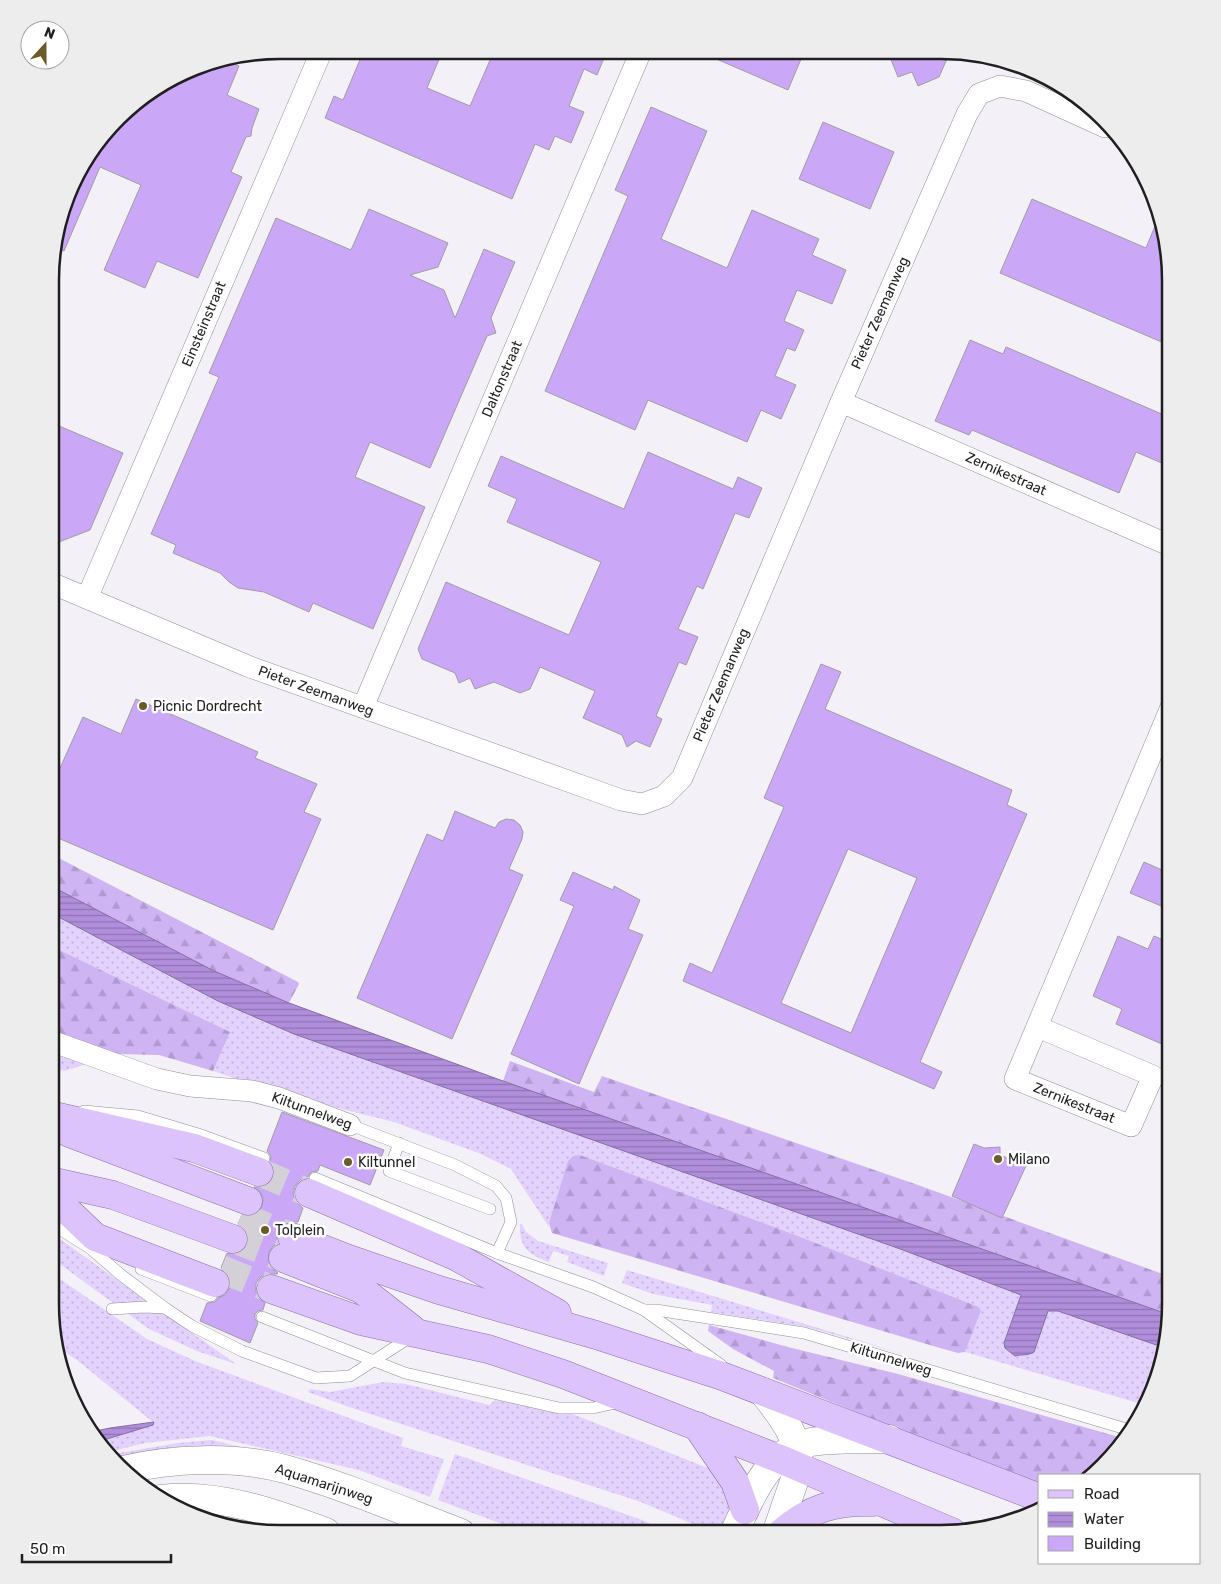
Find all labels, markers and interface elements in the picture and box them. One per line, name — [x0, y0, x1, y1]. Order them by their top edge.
north arrow — [20, 20, 70, 70]
text: N — [42, 24, 57, 43]
street label: Pieter Zeemanweg — [848, 254, 912, 372]
street label: Einsteinstraat — [178, 278, 230, 369]
street label: Daltonstraat — [478, 338, 526, 420]
street label: Zernikestraat — [963, 449, 1049, 500]
street label: Pieter Zeemanweg — [689, 626, 753, 744]
street label: Pieter Zeemanweg — [256, 662, 376, 720]
place label: Picnic Dordrecht — [153, 698, 262, 715]
marker: Picnic Dordrecht — [137, 700, 149, 712]
street label: Zernikestraat — [1031, 1079, 1118, 1127]
street label: Kiltunnelweg — [269, 1089, 355, 1133]
place label: Milano — [1008, 1151, 1050, 1168]
marker: Milano — [992, 1153, 1004, 1165]
place label: Kiltunnel — [358, 1154, 415, 1171]
marker: Kiltunnel — [342, 1156, 354, 1168]
place label: Tolplein — [275, 1222, 325, 1239]
marker: Tolplein — [259, 1224, 271, 1236]
street label: Kiltunnelweg — [848, 1339, 934, 1379]
street label: Aquamarijnweg — [273, 1460, 375, 1508]
legend — [1038, 1474, 1201, 1564]
text: Road — [1084, 1485, 1120, 1503]
text: Water — [1084, 1510, 1124, 1528]
scale bar — [22, 1532, 171, 1564]
text: Building — [1084, 1535, 1141, 1553]
text: 50 m — [30, 1540, 65, 1558]

